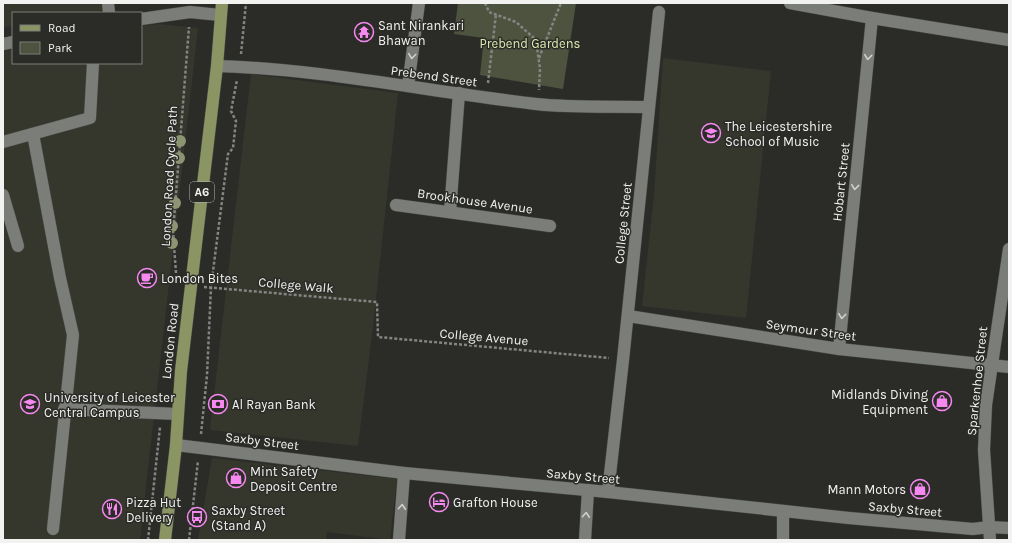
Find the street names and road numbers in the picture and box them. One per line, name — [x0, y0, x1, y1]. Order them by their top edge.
street label: Prebend Street — [390, 62, 478, 90]
street label: London Road Cycle Path — [158, 105, 180, 247]
street label: Hobart Street — [829, 142, 853, 222]
street label: College Street — [611, 181, 635, 264]
road number: A6 — [190, 182, 214, 202]
street label: Brookhouse Avenue — [416, 185, 534, 217]
street label: College Walk — [258, 274, 334, 296]
street label: London Road — [159, 302, 181, 380]
street label: Seymour Street — [765, 316, 857, 344]
street label: College Avenue — [439, 326, 529, 348]
street label: Sparkenhoe Street — [964, 326, 990, 436]
street label: Saxby Street — [224, 429, 300, 453]
street label: Saxby Street — [545, 465, 621, 487]
street label: Saxby Street — [867, 498, 943, 520]

